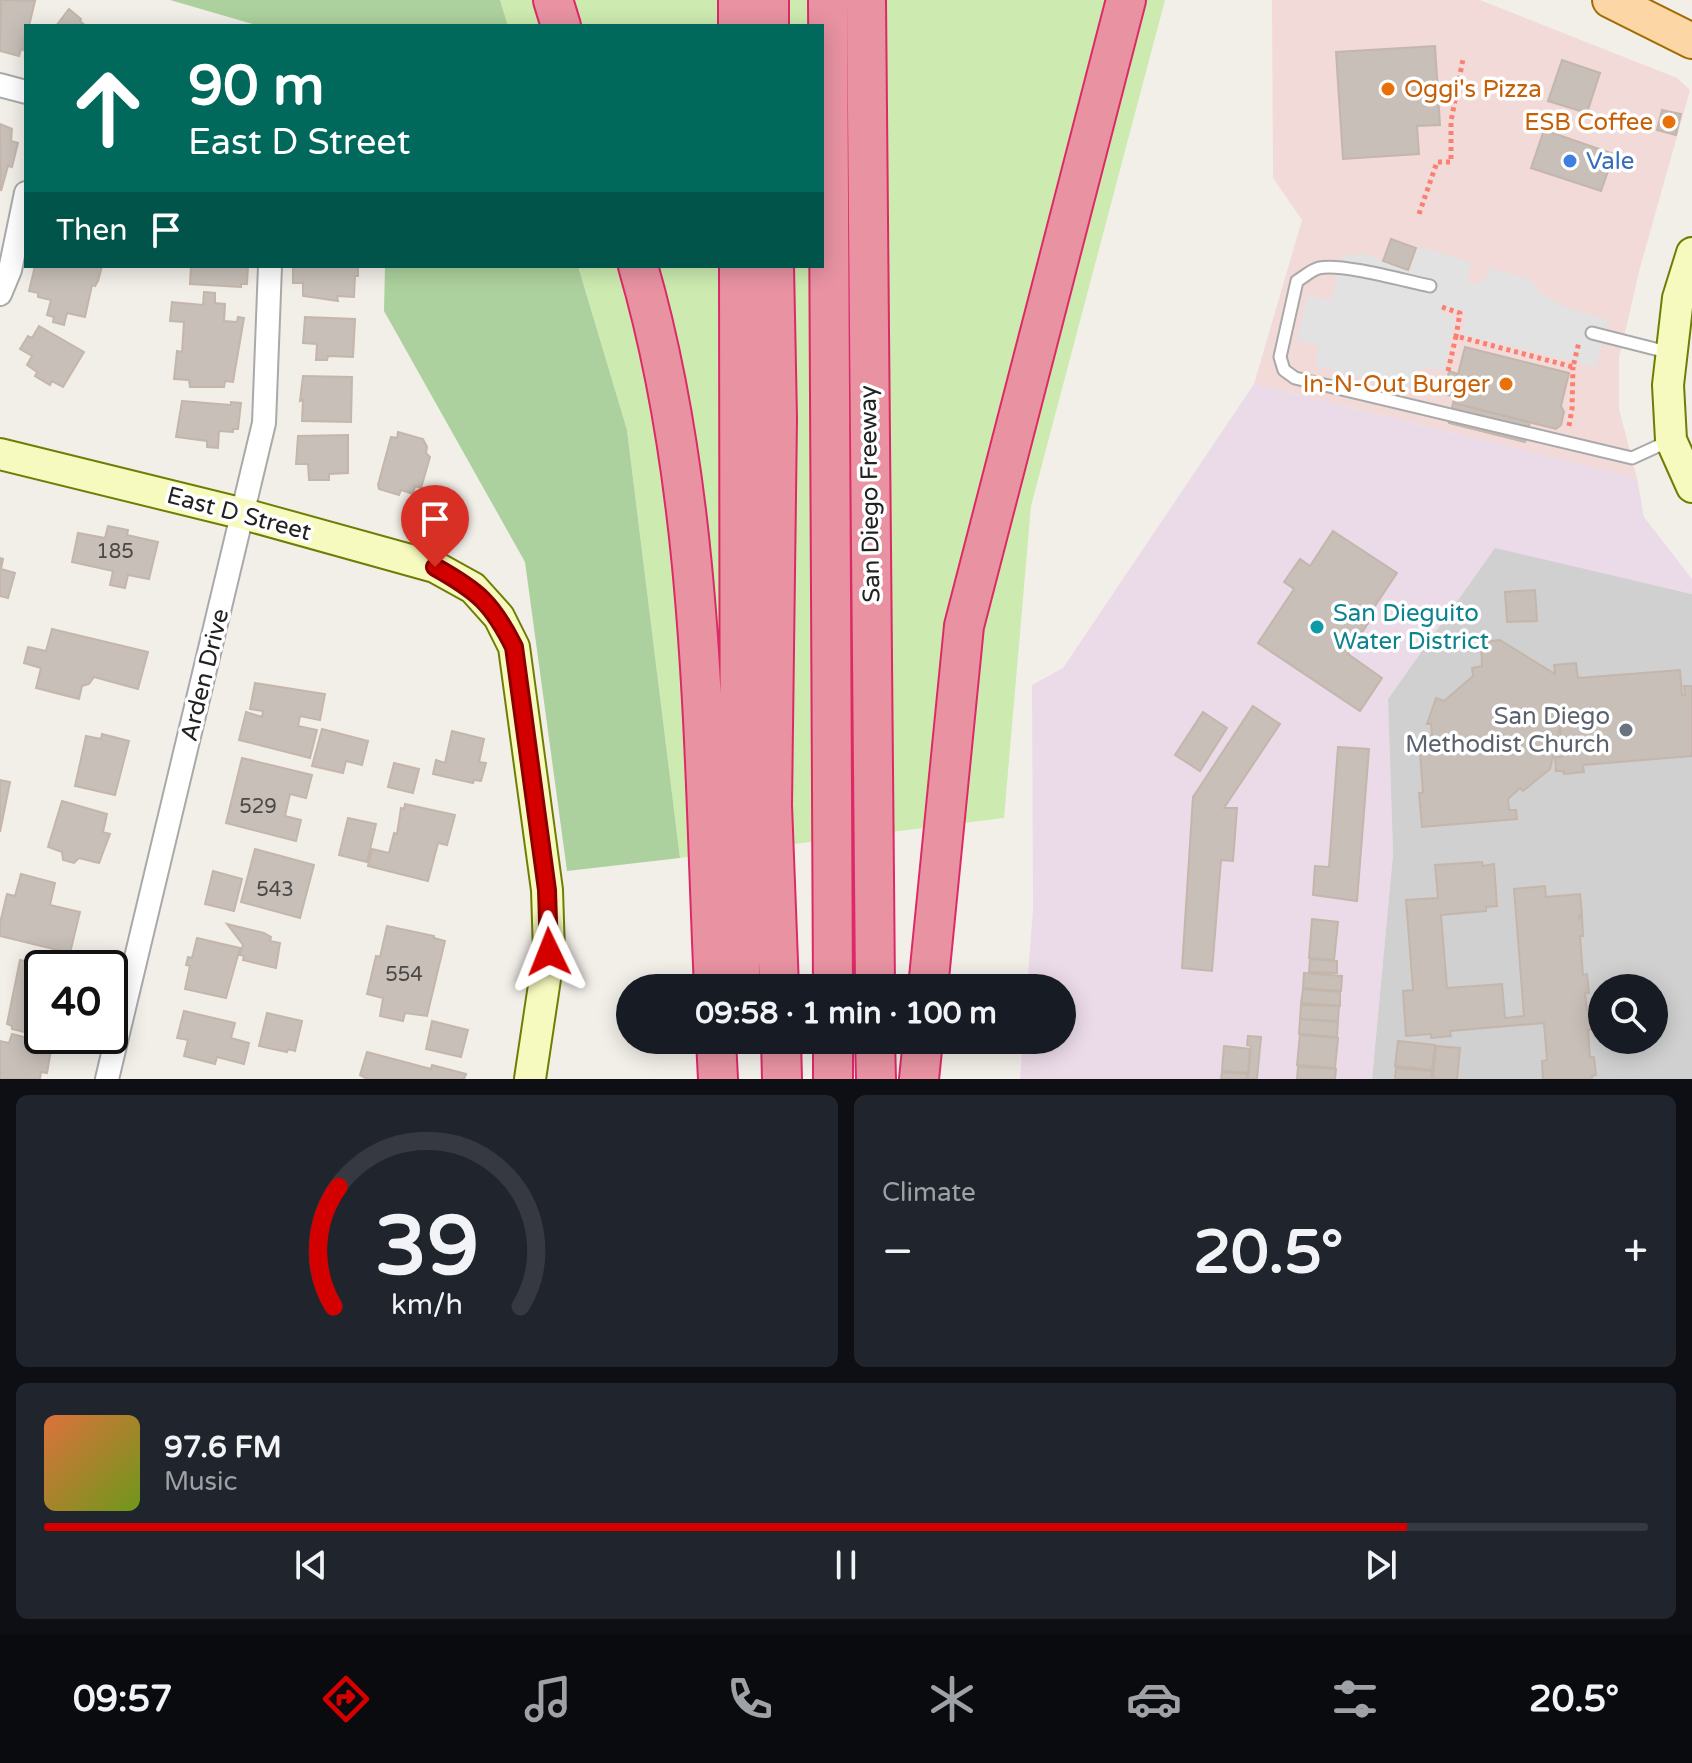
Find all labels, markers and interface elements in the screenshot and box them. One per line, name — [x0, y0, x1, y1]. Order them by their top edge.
text: 90 m — [188, 53, 324, 120]
icon: ahead — [56, 56, 160, 160]
place label: Oggi's Pizza — [1404, 75, 1542, 104]
marker: Oggi's Pizza — [1379, 80, 1397, 98]
place label: ESB Coffee — [1524, 108, 1653, 137]
marker: ESB Coffee — [1660, 113, 1678, 131]
text: East D Street — [188, 121, 410, 164]
place label: Vale — [1586, 147, 1634, 176]
marker: Vale — [1561, 152, 1579, 170]
icon: arrive — [144, 208, 188, 252]
text: Then — [56, 212, 128, 249]
place label: In-N-Out Burger — [1303, 370, 1491, 399]
marker: In-N-Out Burger — [1497, 375, 1515, 393]
street label: San Diego Freeway — [854, 385, 886, 603]
street label: East D Street — [164, 481, 314, 547]
pin — [401, 485, 469, 567]
icon: arrive — [413, 497, 457, 541]
house number: 185 — [96, 540, 134, 564]
place label: San Dieguito Water District — [1333, 599, 1489, 656]
street label: Arden Drive — [175, 606, 235, 744]
marker: San Dieguito Water District — [1308, 618, 1326, 636]
place label: San Diego Methodist Church — [1405, 702, 1610, 759]
marker: San Diego Methodist Church — [1617, 721, 1635, 739]
house number: 529 — [239, 795, 277, 819]
house number: 543 — [256, 878, 294, 902]
position arrow — [507, 910, 591, 994]
speed limit sign: 40 — [24, 950, 128, 1054]
house number: 554 — [385, 963, 423, 987]
map controls — [1588, 974, 1668, 1054]
button: search — [1588, 974, 1668, 1054]
text: 09:58 · 1 min · 100 m — [695, 995, 997, 1032]
text: Climate — [882, 1177, 976, 1208]
text: 39 — [375, 1197, 479, 1297]
text: 20.5° — [1193, 1217, 1343, 1289]
text: − — [882, 1226, 913, 1279]
text: + — [1623, 1226, 1648, 1279]
text: km/h — [391, 1288, 463, 1322]
text: 97.6 FM — [164, 1429, 282, 1466]
text: Music — [164, 1466, 237, 1497]
icon: previous — [289, 1543, 333, 1587]
icon: pause — [824, 1543, 868, 1587]
icon: next — [1359, 1543, 1403, 1587]
icon: directions — [318, 1671, 374, 1727]
icon: music — [520, 1671, 576, 1727]
icon: phone — [722, 1671, 778, 1727]
icon: climate — [924, 1671, 980, 1727]
icon: car — [1126, 1671, 1182, 1727]
icon: filters — [1327, 1671, 1383, 1727]
text: 09:57 — [73, 1678, 173, 1721]
text: 20.5° — [1529, 1678, 1619, 1721]

